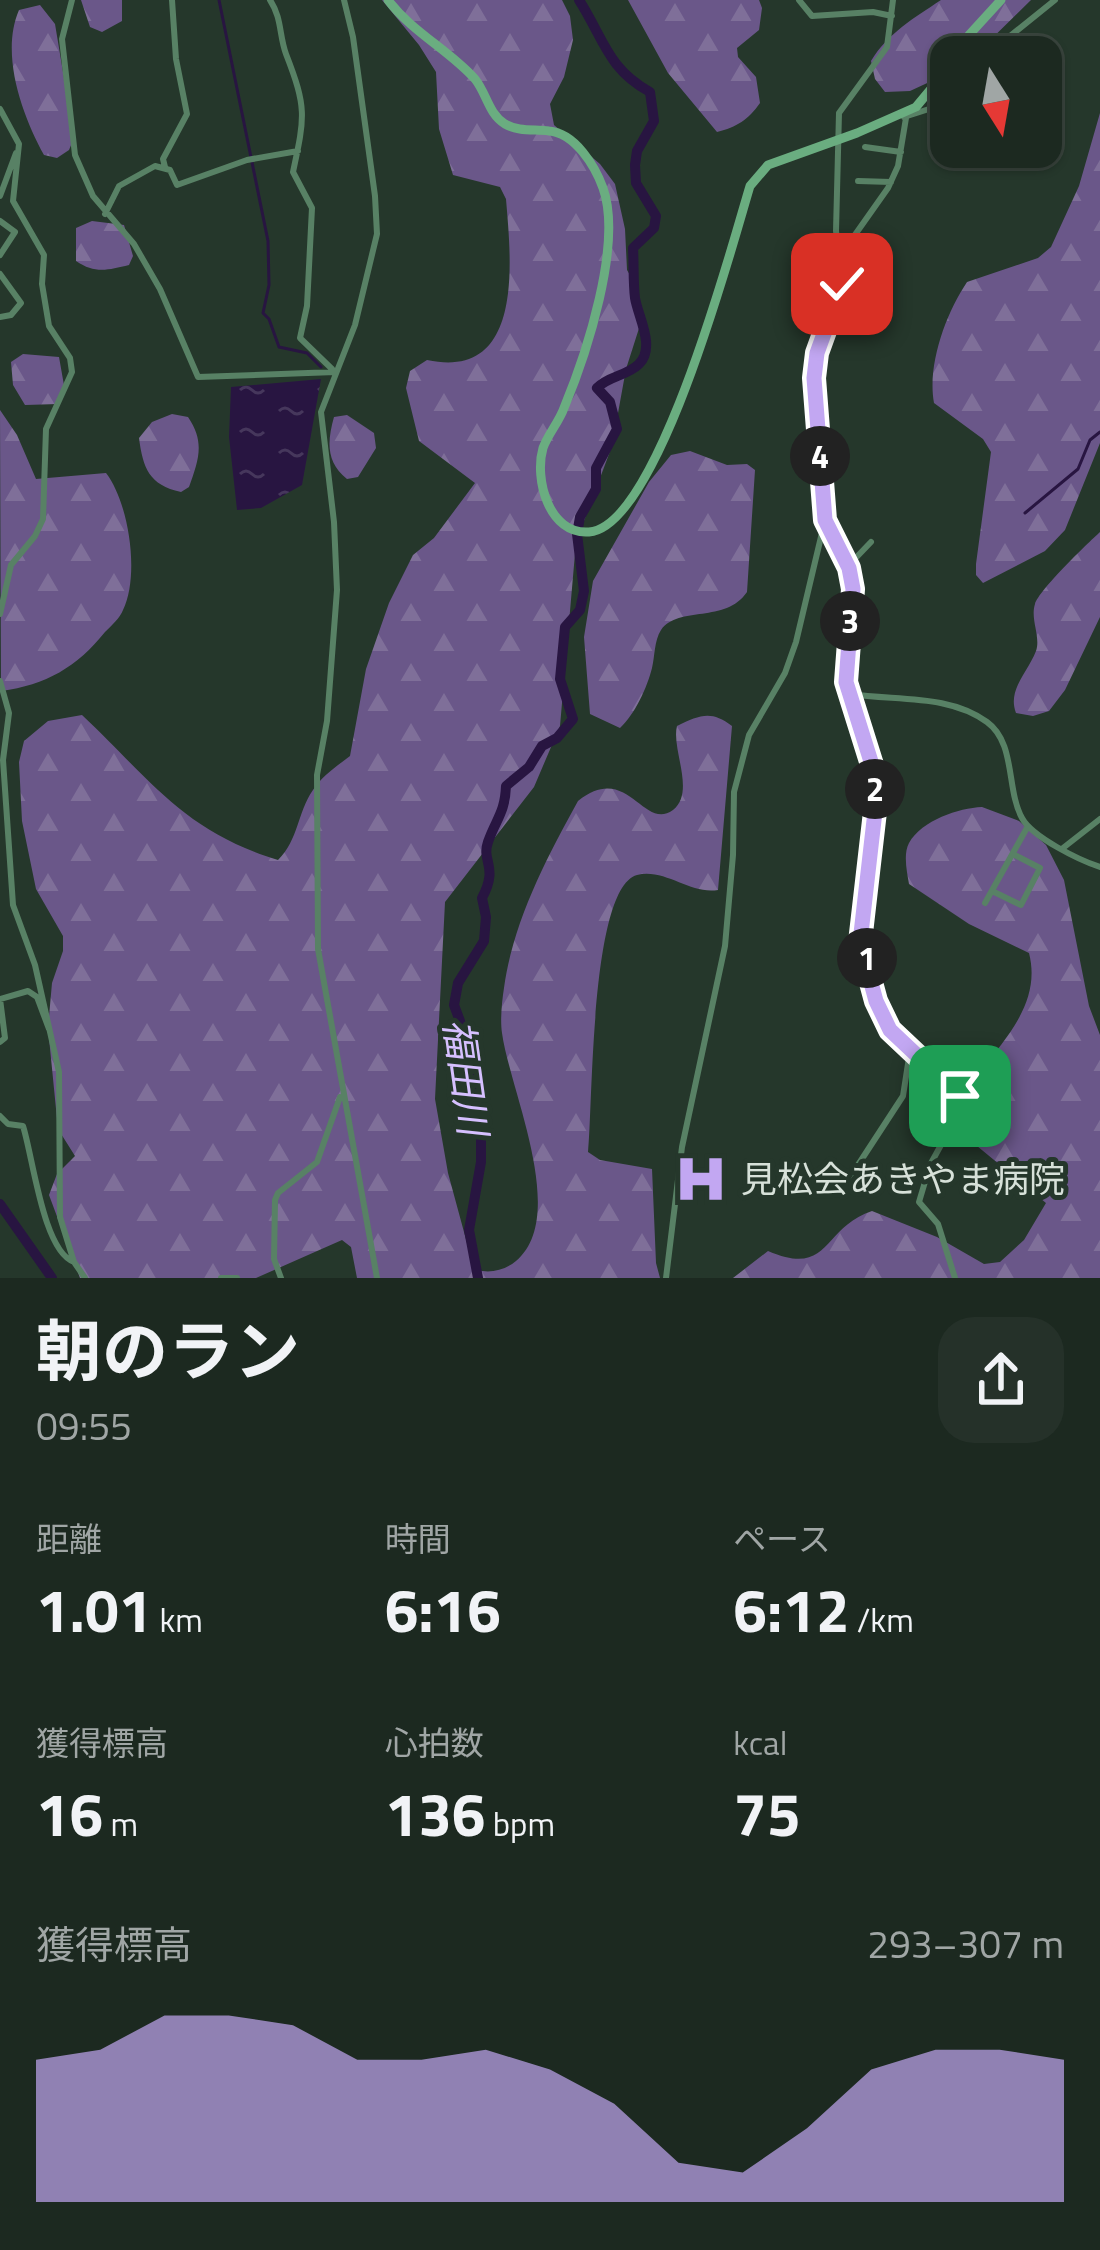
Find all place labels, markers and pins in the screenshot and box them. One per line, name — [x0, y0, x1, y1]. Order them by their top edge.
pin — [791, 233, 893, 335]
pin: 4 — [790, 426, 850, 486]
pin: 3 — [820, 591, 880, 651]
pin: 2 — [845, 759, 905, 819]
pin: 1 — [837, 928, 897, 988]
pin — [909, 1045, 1011, 1147]
hospital icon: 見松会あきやま病院 — [672, 1150, 730, 1208]
place label: 見松会あきやま病院 — [741, 1151, 1065, 1206]

